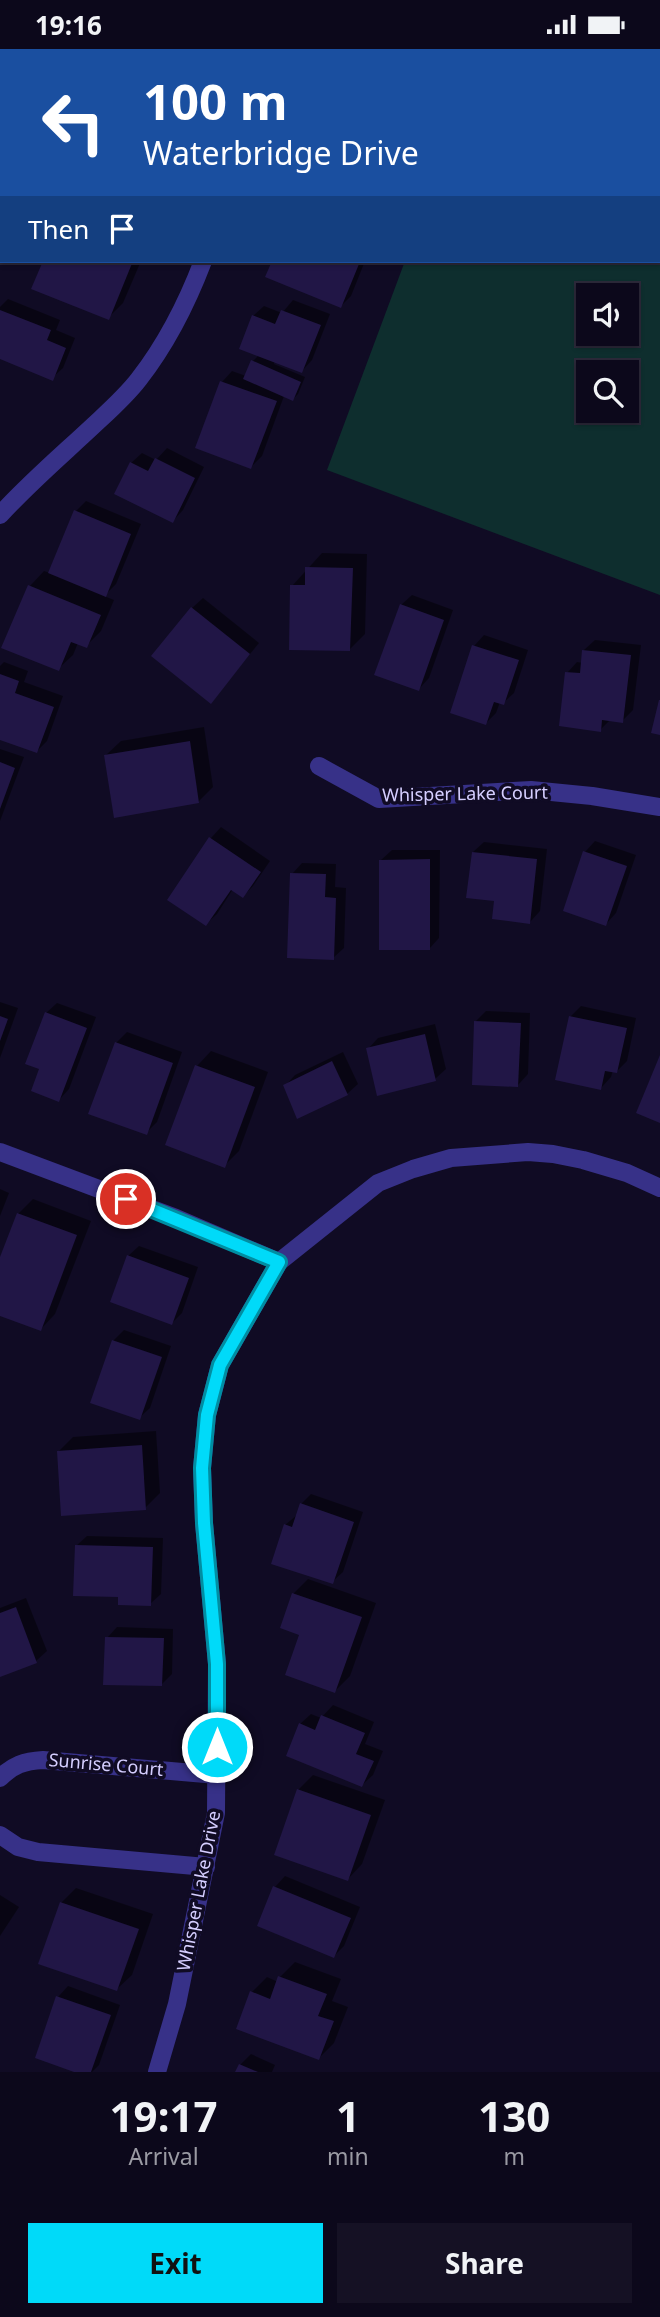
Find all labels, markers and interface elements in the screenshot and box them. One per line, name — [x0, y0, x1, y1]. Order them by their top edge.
text: 19:16 — [35, 7, 102, 43]
text: 100 m — [143, 68, 288, 134]
icon: left — [28, 77, 119, 168]
text: Waterbridge Drive — [143, 131, 419, 174]
icon: arrive — [103, 210, 141, 248]
text: Then — [28, 211, 89, 247]
map controls — [576, 283, 639, 423]
button: sound — [576, 283, 639, 346]
button: search — [576, 360, 639, 423]
street label: Whisper Lake Court — [382, 780, 549, 806]
pin — [96, 1169, 156, 1229]
icon: arrive — [107, 1180, 145, 1218]
position arrow — [180, 1710, 254, 1784]
street label: Sunrise Court — [48, 1747, 165, 1781]
street label: Whisper Lake Drive — [171, 1809, 225, 1973]
text: 19:17 — [110, 2087, 217, 2144]
text: 1 — [336, 2087, 360, 2144]
text: 130 — [478, 2087, 550, 2144]
text: Arrival — [128, 2140, 199, 2172]
text: min — [327, 2140, 369, 2172]
text: m — [504, 2140, 525, 2172]
button: Exit — [28, 2223, 323, 2303]
button: Share — [337, 2223, 632, 2303]

